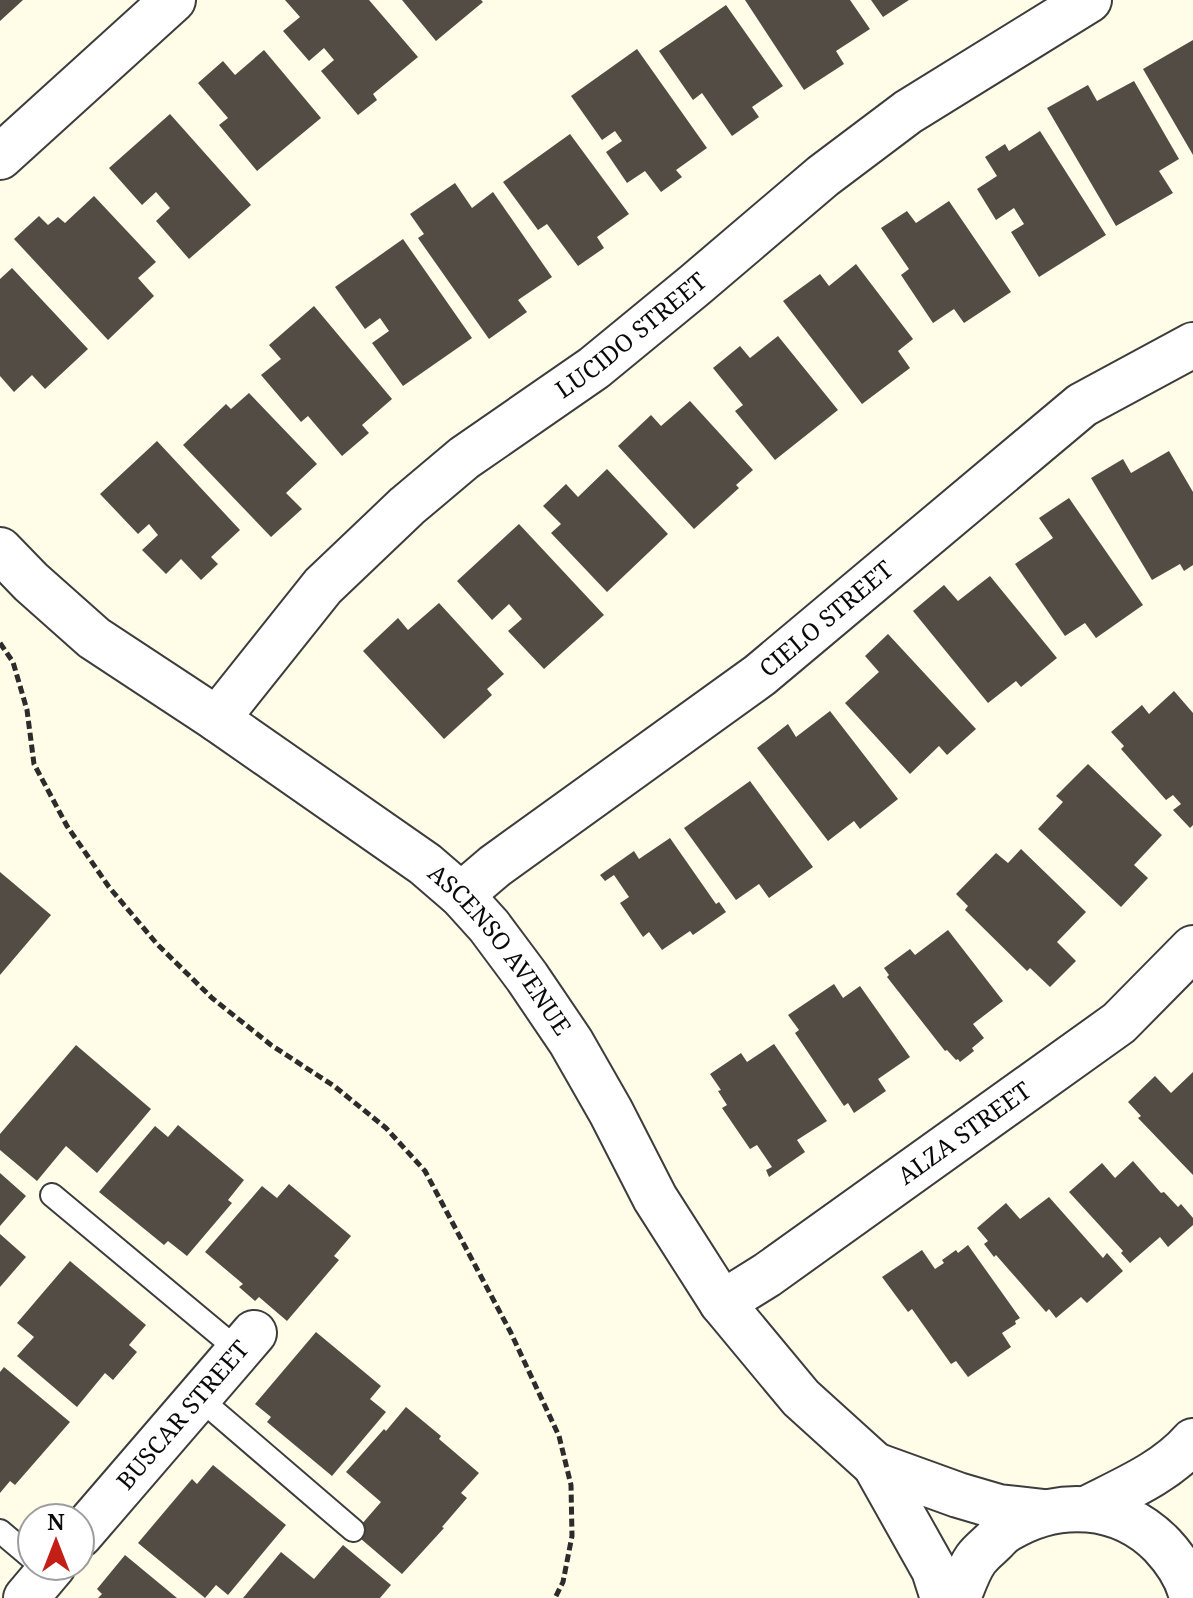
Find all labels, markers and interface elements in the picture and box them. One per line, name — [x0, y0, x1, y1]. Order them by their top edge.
street label: LUCIDO STREET — [548, 264, 713, 405]
street label: CIELO STREET — [752, 552, 900, 684]
street label: ASCENSO AVENUE — [422, 856, 580, 1041]
street label: ALZA STREET — [890, 1073, 1037, 1191]
street label: BUSCAR STREET — [108, 1332, 256, 1496]
north arrow — [16, 1502, 96, 1582]
text: N — [47, 1506, 65, 1536]

